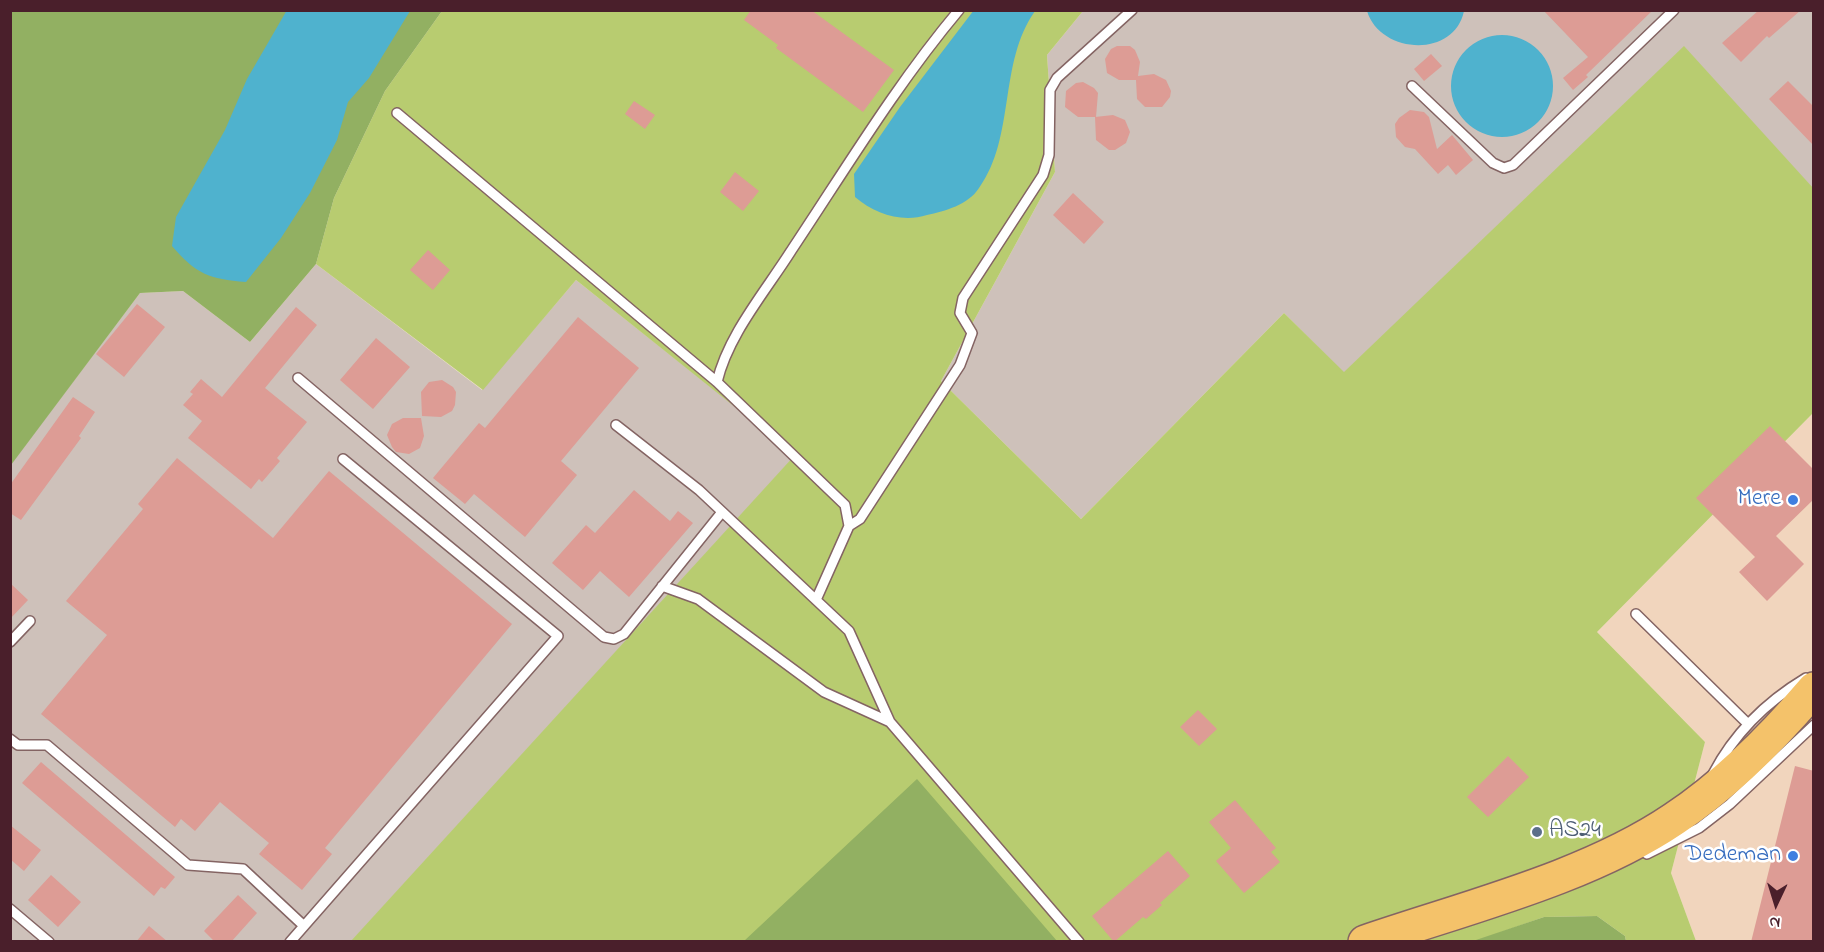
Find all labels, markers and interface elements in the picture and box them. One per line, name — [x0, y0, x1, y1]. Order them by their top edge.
place label: Mere — [1737, 486, 1781, 514]
marker: Mere — [1786, 493, 1800, 507]
place label: AS24 — [1549, 818, 1601, 846]
marker: AS24 — [1530, 825, 1544, 839]
place label: Dedeman — [1685, 842, 1781, 870]
marker: Dedeman — [1786, 849, 1800, 863]
north arrow — [1746, 874, 1806, 934]
text: N — [1769, 910, 1781, 934]

